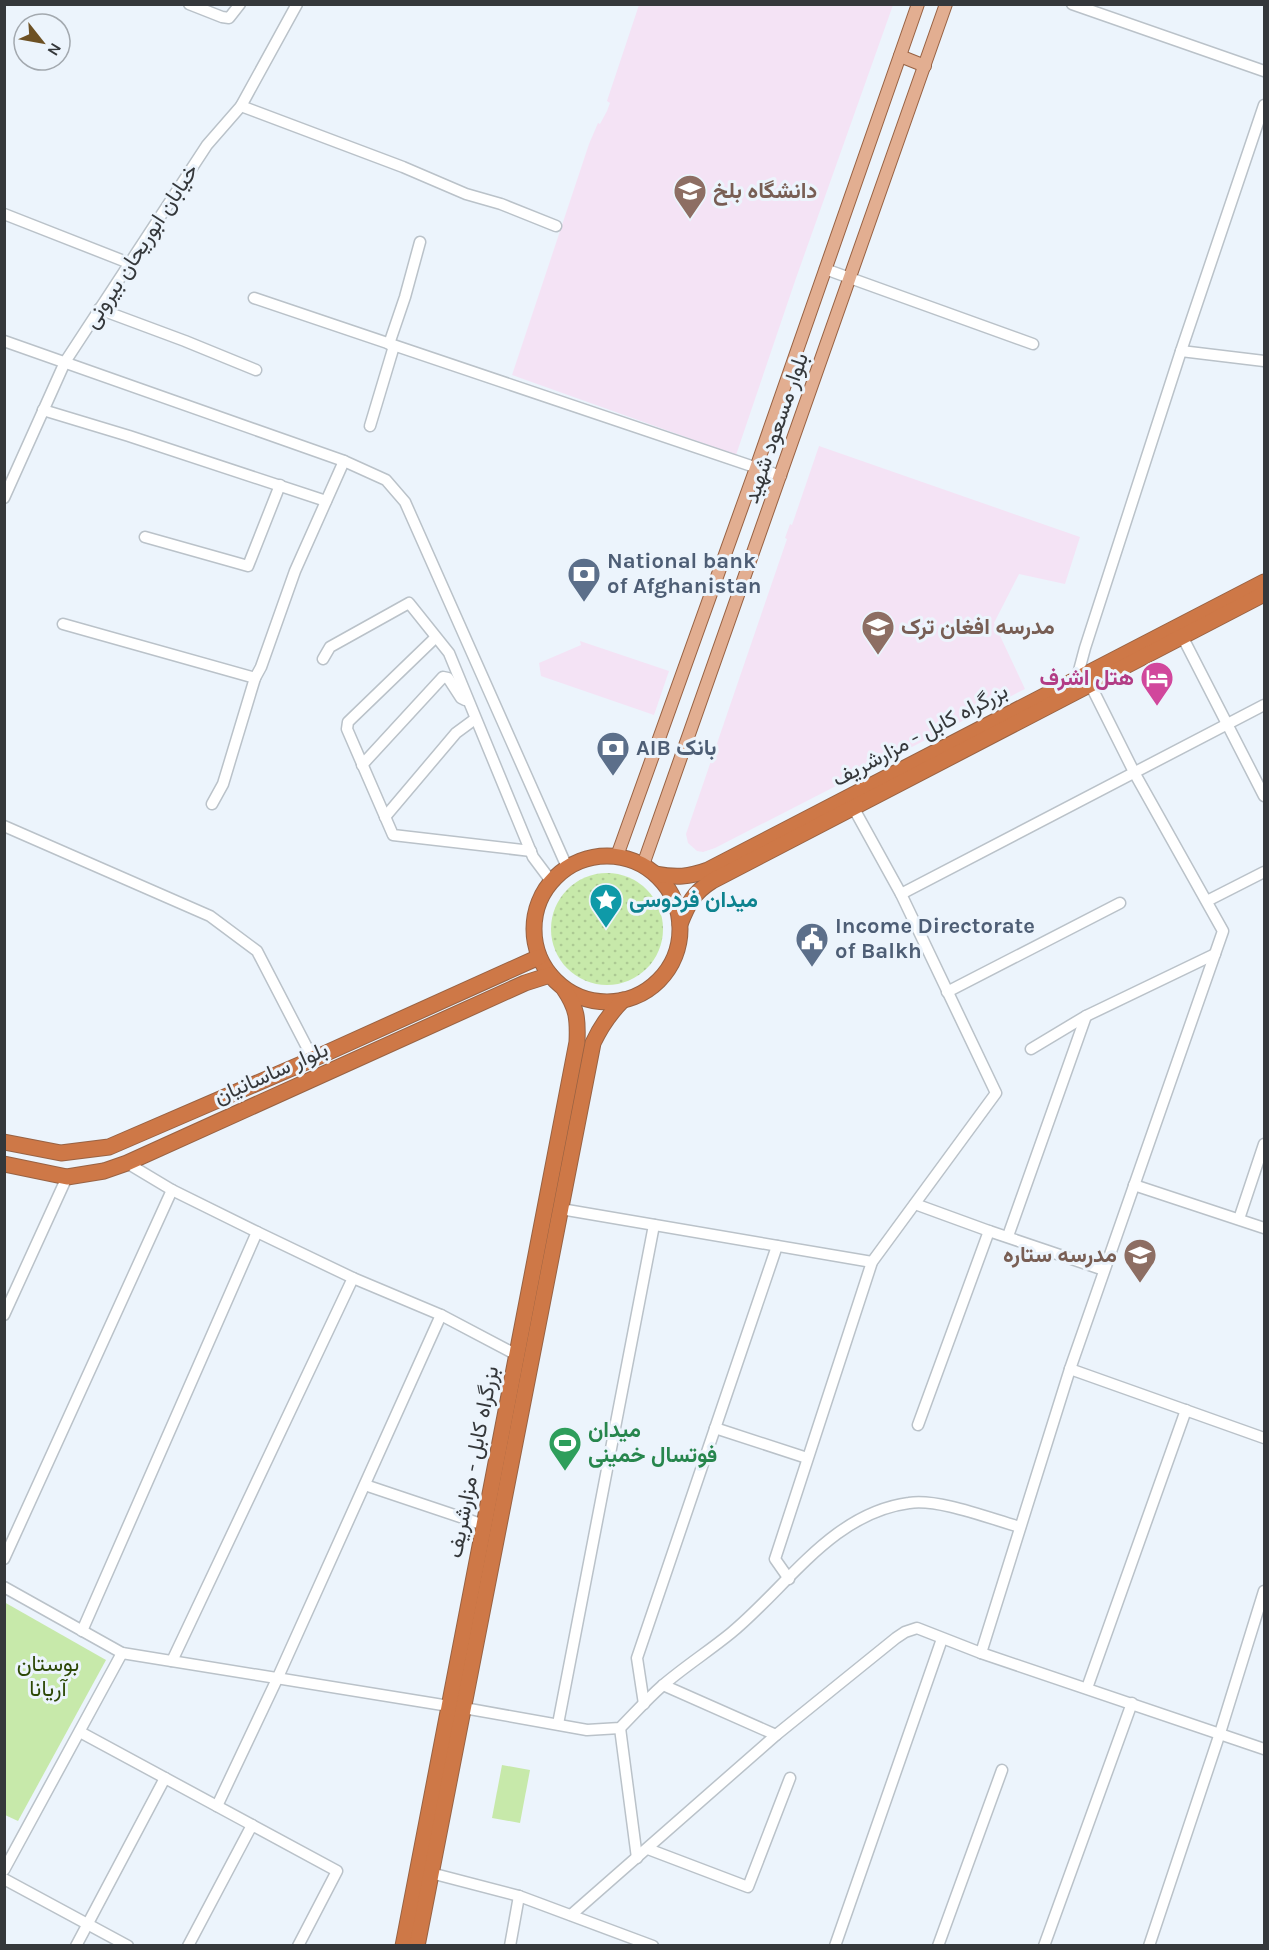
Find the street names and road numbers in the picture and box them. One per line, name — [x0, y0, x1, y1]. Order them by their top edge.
street label: خیابان ابوریحان بیرونی — [78, 159, 204, 333]
street label: بلوار مسعود شهید — [738, 349, 814, 507]
street label: بزرگراه کابل - مزارشریف — [828, 678, 1012, 792]
street label: بلوار ساسانیان — [210, 1036, 332, 1110]
street label: بزرگراه کابل - مزارشریف — [442, 1364, 504, 1560]

